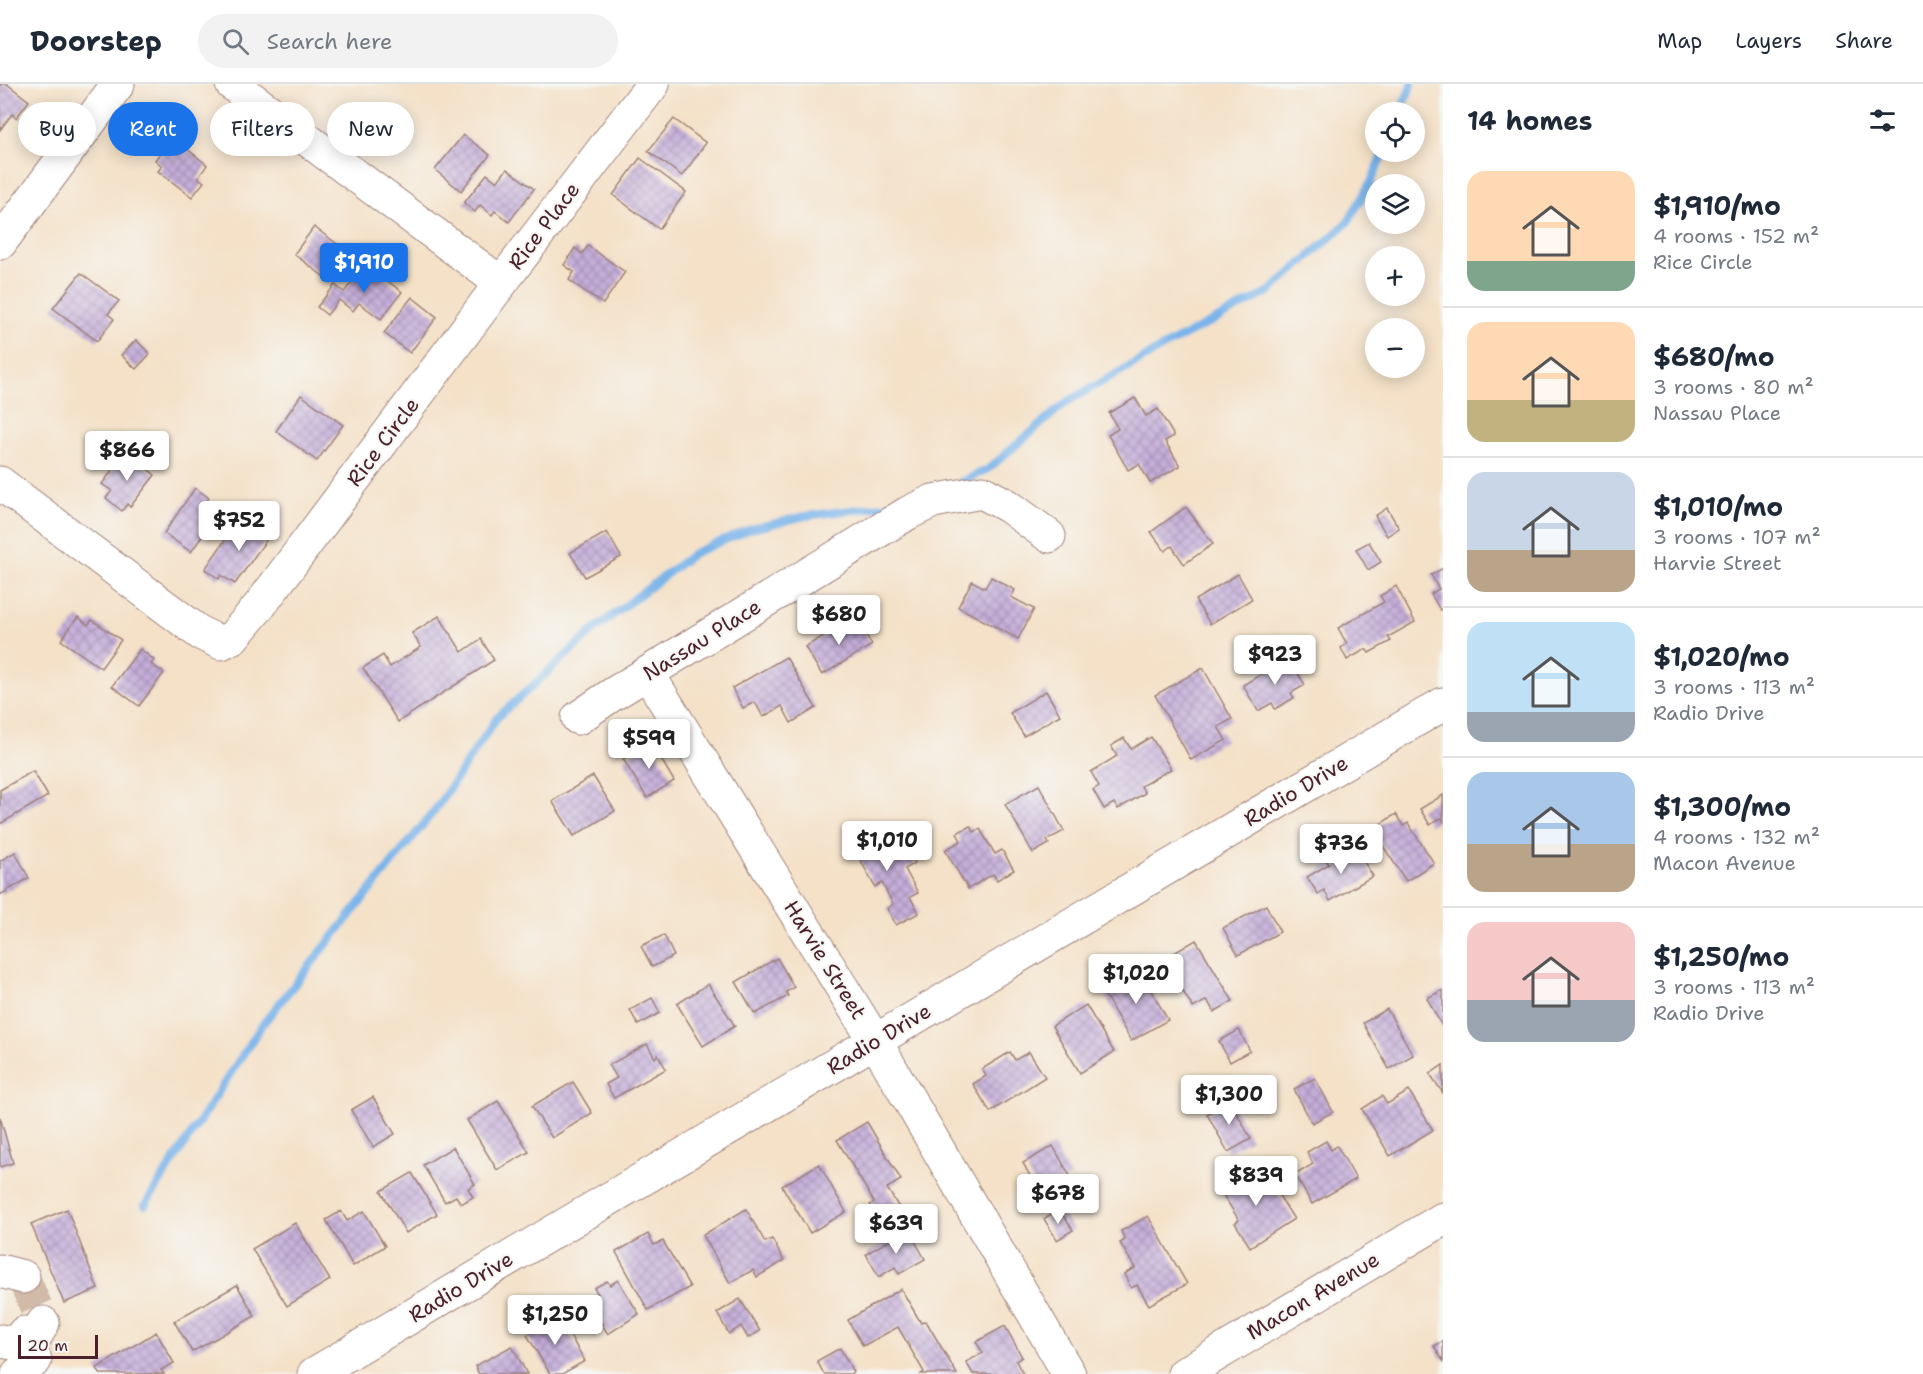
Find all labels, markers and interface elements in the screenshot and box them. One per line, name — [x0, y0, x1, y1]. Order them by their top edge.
search box — [198, 14, 618, 68]
text: Doorstep — [30, 22, 162, 60]
icon: search — [219, 25, 252, 58]
text: Search here — [267, 27, 393, 56]
text: Map — [1657, 27, 1702, 55]
text: Layers — [1735, 27, 1802, 55]
text: Share — [1835, 27, 1893, 55]
chip: Buy — [18, 102, 96, 156]
chip: Rent — [108, 102, 198, 156]
chip: Filters — [210, 102, 315, 156]
chip: New — [327, 102, 414, 156]
map controls — [1365, 102, 1425, 378]
button: locate — [1365, 102, 1425, 162]
text: 14 homes — [1467, 103, 1593, 138]
icon: filters — [1866, 104, 1899, 137]
button: layers — [1365, 174, 1425, 234]
street label: Rice Place — [502, 177, 586, 275]
text: $1,910/mo — [1653, 188, 1781, 223]
icon: home — [1515, 195, 1587, 267]
text: 4 rooms · 152 m² — [1653, 223, 1819, 249]
pin: $1,910 — [315, 243, 413, 294]
button: + — [1365, 246, 1425, 306]
text: $1,910 — [334, 249, 394, 275]
text: Rice Circle — [1653, 249, 1753, 275]
button: − — [1365, 318, 1425, 378]
text: $680/mo — [1653, 339, 1775, 374]
icon: home — [1515, 346, 1587, 418]
text: 3 rooms · 80 m² — [1653, 374, 1814, 400]
street label: Rice Circle — [340, 392, 426, 492]
text: Nassau Place — [1653, 400, 1781, 426]
pin: $866 — [91, 431, 163, 482]
text: $866 — [99, 437, 155, 463]
text: $1,010/mo — [1653, 489, 1783, 524]
icon: home — [1515, 496, 1587, 568]
pin: $752 — [203, 501, 275, 552]
text: $752 — [213, 507, 265, 533]
text: 3 rooms · 107 m² — [1653, 524, 1821, 550]
text: Harvie Street — [1653, 550, 1782, 576]
street label: Nassau Place — [638, 593, 766, 687]
pin: $680 — [803, 595, 875, 646]
text: $680 — [811, 601, 867, 627]
pin: $923 — [1239, 635, 1311, 686]
text: $1,020/mo — [1653, 639, 1790, 674]
text: $923 — [1248, 641, 1302, 667]
icon: home — [1515, 646, 1587, 718]
text: 3 rooms · 113 m² — [1653, 674, 1815, 700]
text: Radio Drive — [1653, 700, 1765, 726]
pin: $599 — [613, 719, 685, 770]
text: $599 — [622, 725, 676, 751]
street label: Radio Drive — [1239, 749, 1353, 833]
text: $1,300/mo — [1653, 789, 1791, 824]
icon: home — [1515, 796, 1587, 868]
pin: $1,010 — [838, 821, 936, 872]
pin: $736 — [1305, 824, 1377, 875]
text: 4 rooms · 132 m² — [1653, 824, 1820, 850]
text: $1,010 — [856, 827, 918, 853]
text: $736 — [1314, 830, 1368, 856]
text: Macon Avenue — [1653, 850, 1796, 876]
street label: Harvie Street — [777, 895, 873, 1025]
text: $1,250/mo — [1653, 939, 1789, 974]
icon: home — [1515, 946, 1587, 1018]
pin: $1,020 — [1087, 954, 1185, 1005]
text: $1,020 — [1102, 960, 1170, 986]
text: 3 rooms · 113 m² — [1653, 974, 1815, 1000]
street label: Radio Drive — [822, 997, 936, 1081]
text: Radio Drive — [1653, 1000, 1765, 1026]
pin: $1,300 — [1180, 1075, 1278, 1126]
text: $1,300 — [1195, 1081, 1263, 1107]
pin: $839 — [1220, 1156, 1292, 1207]
text: $839 — [1229, 1162, 1283, 1188]
pin: $678 — [1022, 1174, 1094, 1225]
text: $678 — [1031, 1180, 1085, 1206]
pin: $639 — [860, 1204, 932, 1255]
text: $639 — [869, 1210, 923, 1236]
street label: Radio Drive — [404, 1245, 518, 1329]
street label: Macon Avenue — [1242, 1245, 1384, 1347]
pin: $1,250 — [506, 1295, 604, 1346]
text: $1,250 — [522, 1301, 588, 1327]
scale bar — [18, 1332, 98, 1360]
text: 20 m — [27, 1335, 68, 1356]

